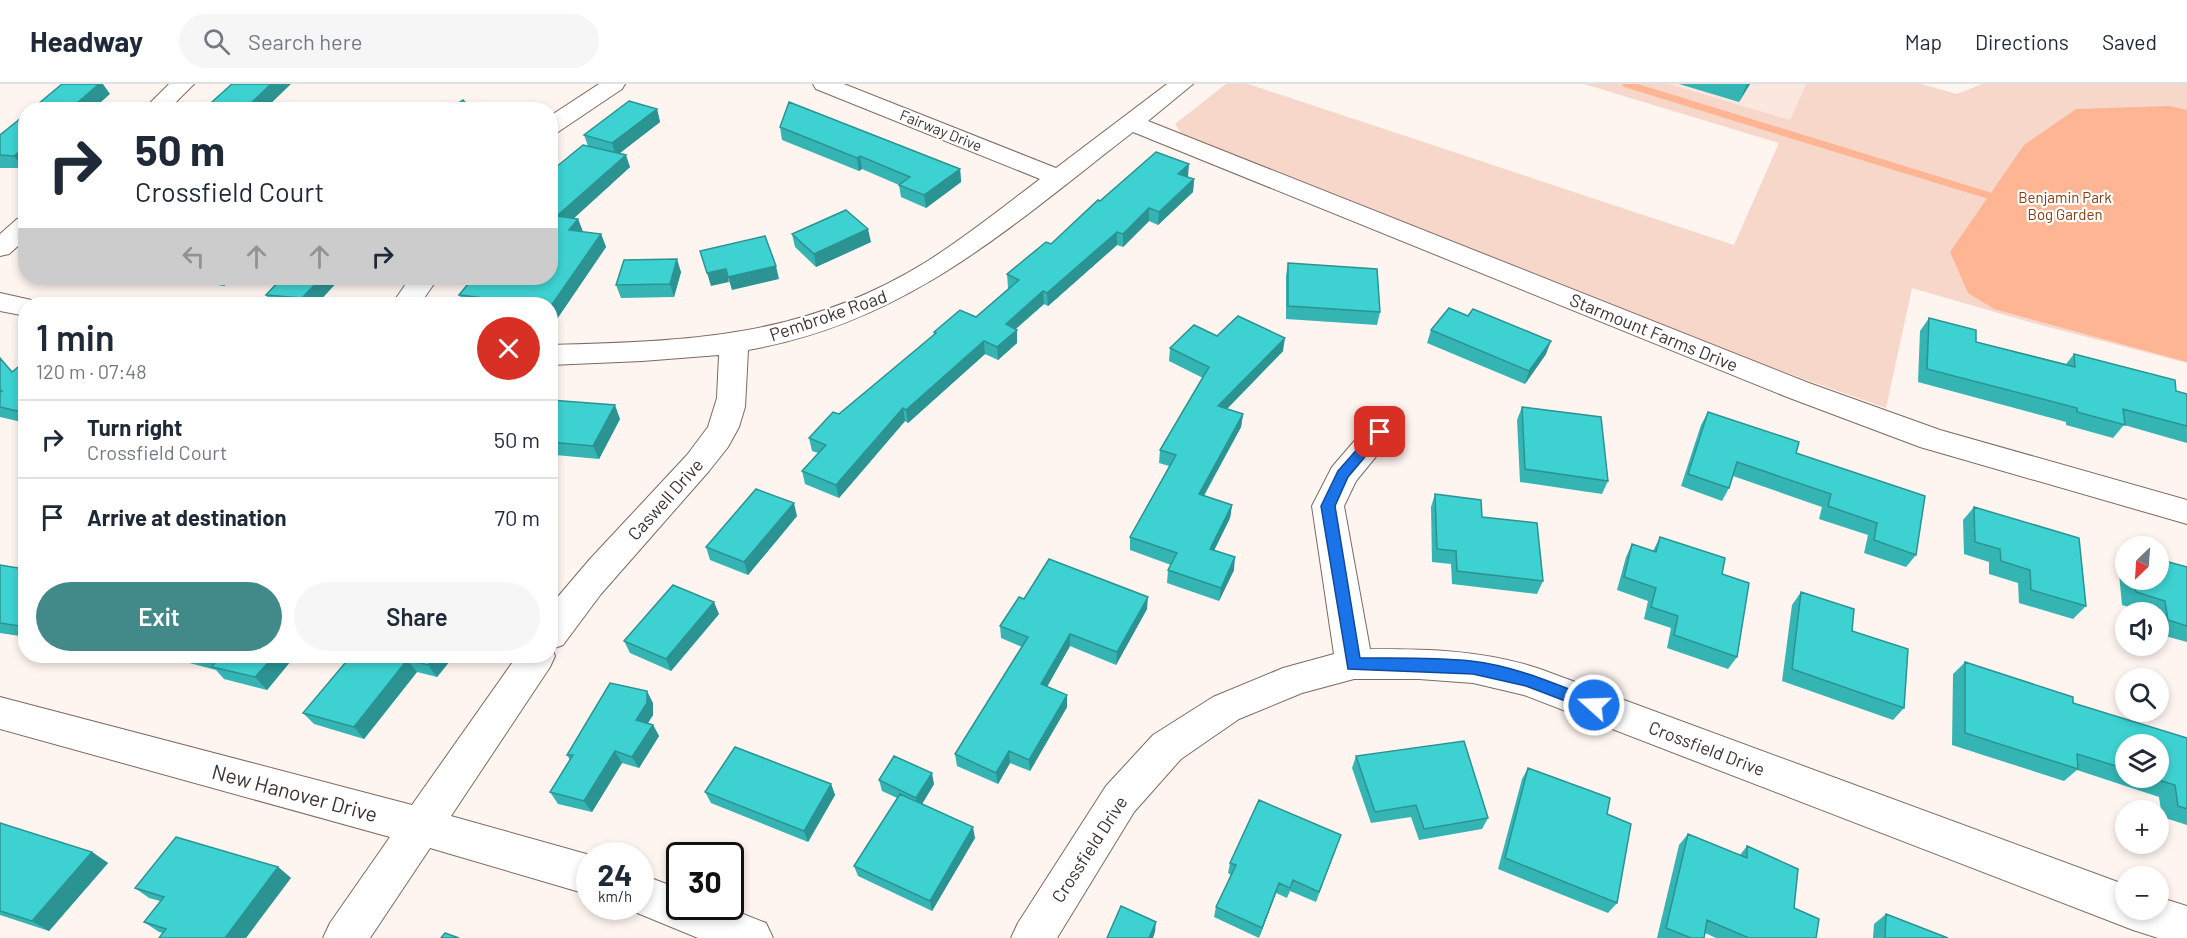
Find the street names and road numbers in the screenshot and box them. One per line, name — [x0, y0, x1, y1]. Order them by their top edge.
street label: Fairway Drive — [897, 105, 985, 155]
street label: Pembroke Road — [766, 285, 890, 345]
street label: Starmount Farms Drive — [1567, 288, 1741, 376]
street label: Caswell Drive — [623, 454, 707, 544]
street label: Crossfield Drive — [1646, 716, 1768, 780]
street label: New Hanover Drive — [209, 758, 381, 826]
street label: Crossfield Drive — [1046, 792, 1132, 906]

